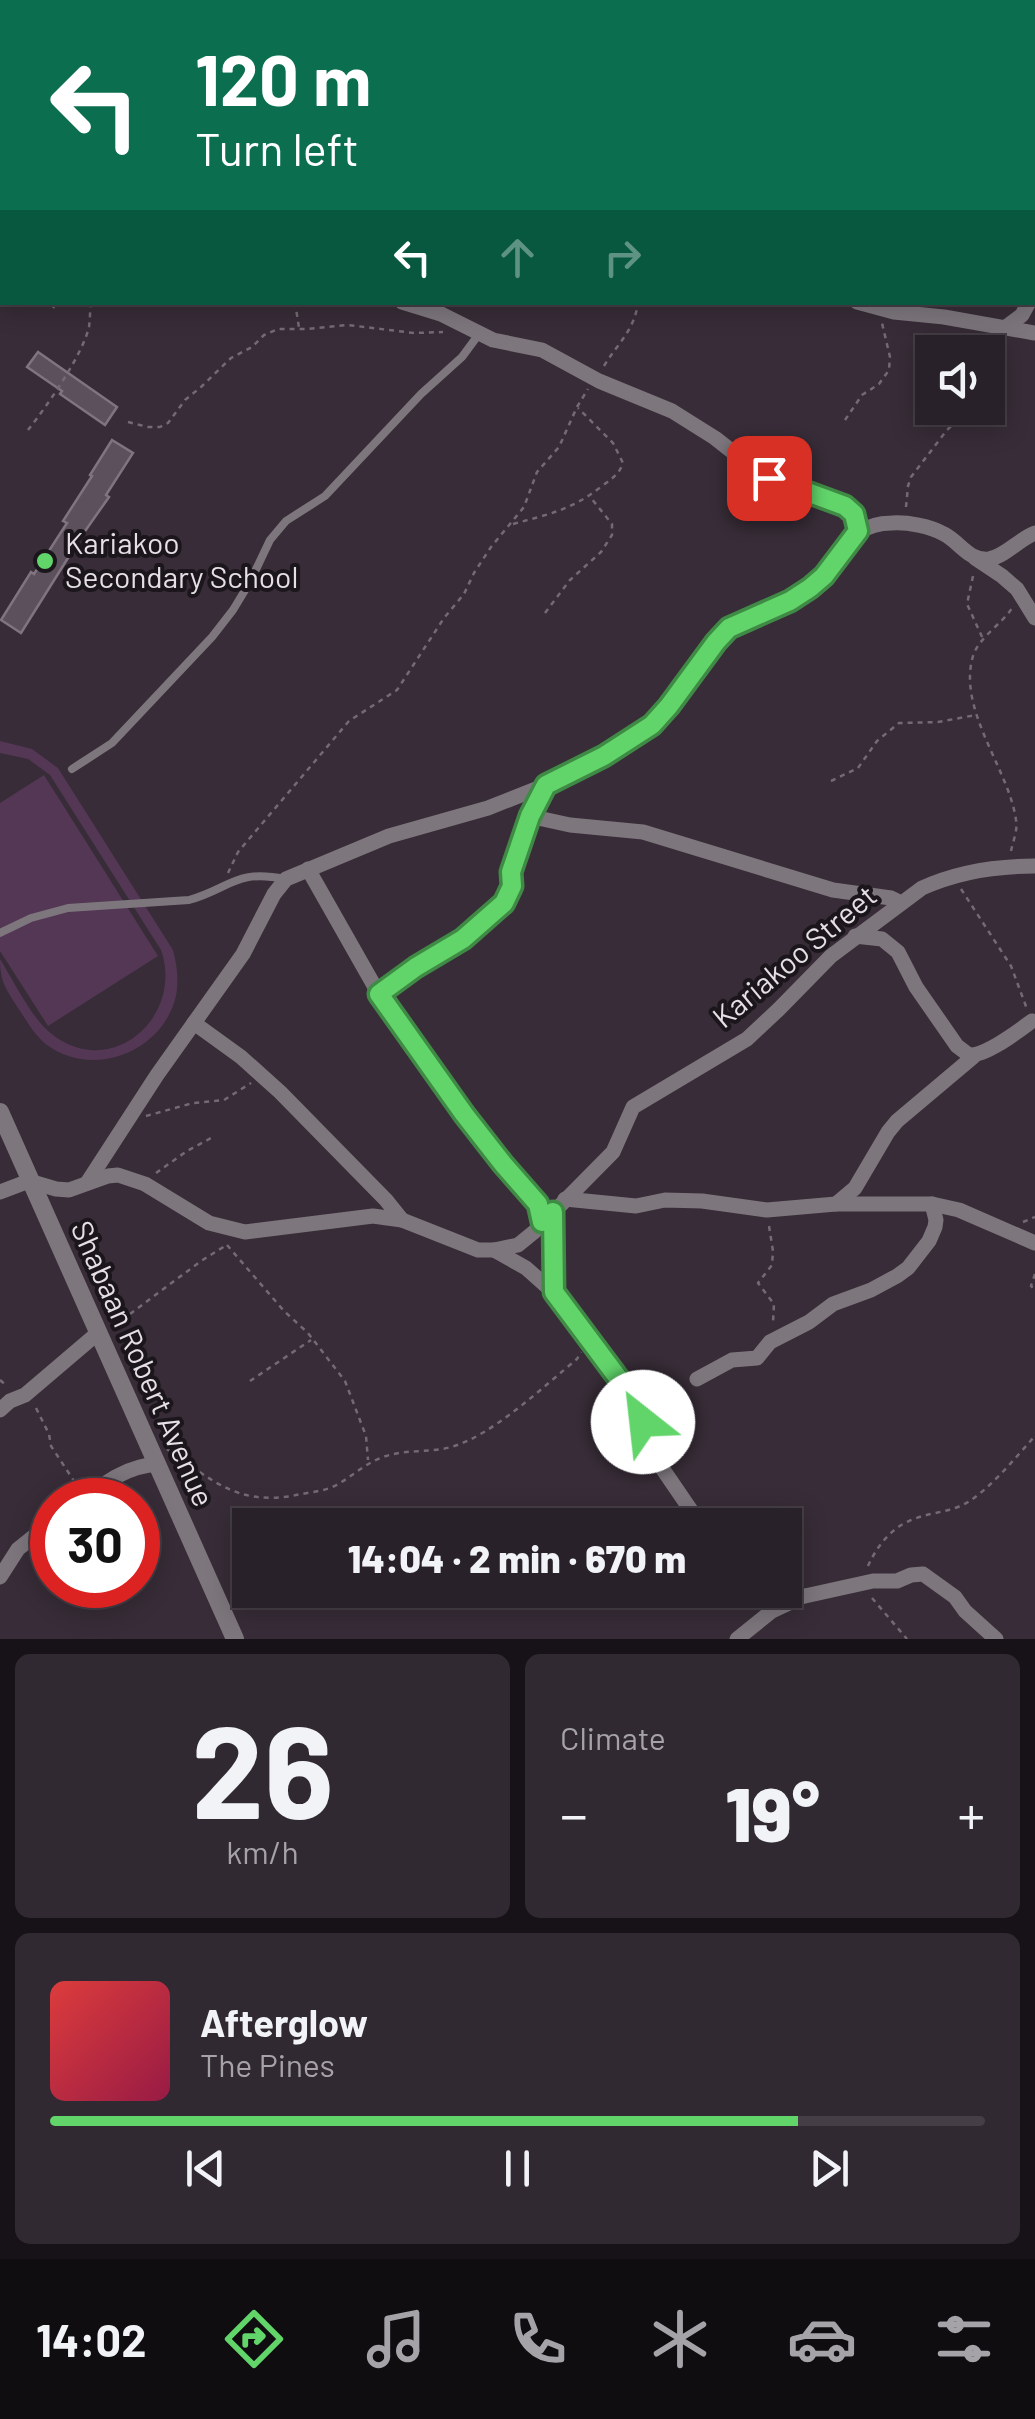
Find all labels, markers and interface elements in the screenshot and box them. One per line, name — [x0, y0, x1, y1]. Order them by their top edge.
text: 120 m — [195, 36, 371, 120]
icon: left — [30, 40, 160, 170]
text: Turn left — [195, 121, 359, 175]
icon: left — [385, 230, 440, 285]
icon: ahead — [490, 230, 545, 285]
icon: right — [595, 230, 650, 285]
map controls — [915, 335, 1005, 425]
button: sound — [915, 335, 1005, 425]
pin — [727, 436, 812, 521]
icon: arrive — [742, 451, 797, 506]
place label: Kariakoo Secondary School — [65, 524, 298, 594]
marker: Kariakoo Secondary School — [34, 550, 56, 572]
street label: Kariakoo Street — [705, 877, 883, 1034]
street label: Shabaan Robert Avenue — [65, 1215, 223, 1511]
position arrow — [591, 1370, 695, 1474]
speed limit sign: 30 — [30, 1478, 160, 1608]
text: 14:04 · 2 min · 670 m — [348, 1535, 686, 1581]
text: 26 — [191, 1689, 334, 1845]
text: Climate — [560, 1718, 666, 1756]
text: 19° — [725, 1767, 820, 1857]
text: − — [560, 1780, 588, 1846]
text: + — [957, 1780, 985, 1846]
text: km/h — [226, 1832, 299, 1870]
text: Afterglow — [200, 1999, 368, 2045]
text: The Pines — [200, 2045, 335, 2083]
icon: previous — [178, 2141, 233, 2196]
icon: pause — [490, 2141, 545, 2196]
icon: next — [802, 2141, 857, 2196]
icon: directions — [219, 2304, 289, 2374]
icon: music — [361, 2304, 431, 2374]
icon: phone — [503, 2304, 573, 2374]
icon: climate — [645, 2304, 715, 2374]
icon: car — [787, 2304, 857, 2374]
icon: filters — [929, 2304, 999, 2374]
text: 14:02 — [36, 2312, 146, 2366]

